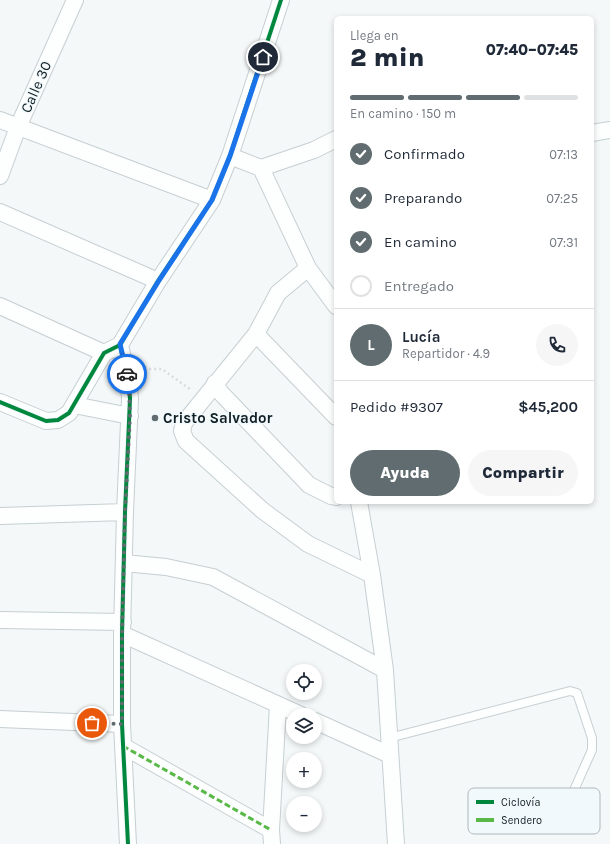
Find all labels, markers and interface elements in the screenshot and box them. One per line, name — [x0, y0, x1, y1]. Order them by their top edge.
text: Llega en — [350, 28, 399, 43]
pin — [246, 40, 280, 74]
text: 07:40–07:45 — [486, 41, 578, 59]
text: 2 min — [350, 42, 425, 73]
icon: home — [252, 46, 274, 68]
street label: Calle 30 — [17, 58, 55, 116]
text: En camino · 150 m — [350, 106, 456, 121]
icon: check — [350, 143, 372, 165]
text: Confirmado — [384, 145, 465, 163]
text: 07:13 — [549, 147, 578, 162]
icon: check — [350, 187, 372, 209]
text: Preparando — [384, 189, 462, 207]
text: 07:25 — [546, 191, 578, 206]
icon: check — [350, 231, 372, 253]
text: En camino — [384, 233, 457, 251]
text: 07:31 — [549, 235, 578, 250]
text: Entregado — [384, 277, 454, 295]
button: phone — [536, 324, 578, 366]
text: Lucía — [402, 328, 440, 346]
text: L — [367, 336, 375, 354]
text: Repartidor · 4.9 — [402, 346, 490, 361]
courier — [107, 354, 147, 394]
icon: car — [116, 363, 138, 385]
text: Pedido #9307 — [350, 398, 443, 416]
text: $45,200 — [518, 398, 578, 416]
place label: Cristo Salvador — [163, 409, 273, 427]
marker: Cristo Salvador — [150, 413, 160, 423]
button: Ayuda — [350, 450, 460, 496]
button: Compartir — [468, 450, 578, 496]
map controls — [286, 664, 322, 832]
button: locate — [286, 664, 322, 700]
pin — [75, 706, 109, 740]
button: layers — [286, 708, 322, 744]
icon: bag — [81, 712, 103, 734]
button: + — [286, 752, 322, 788]
legend — [468, 788, 600, 834]
button: − — [286, 796, 322, 832]
text: Ciclovía — [501, 796, 541, 809]
text: Sendero — [501, 814, 542, 827]

